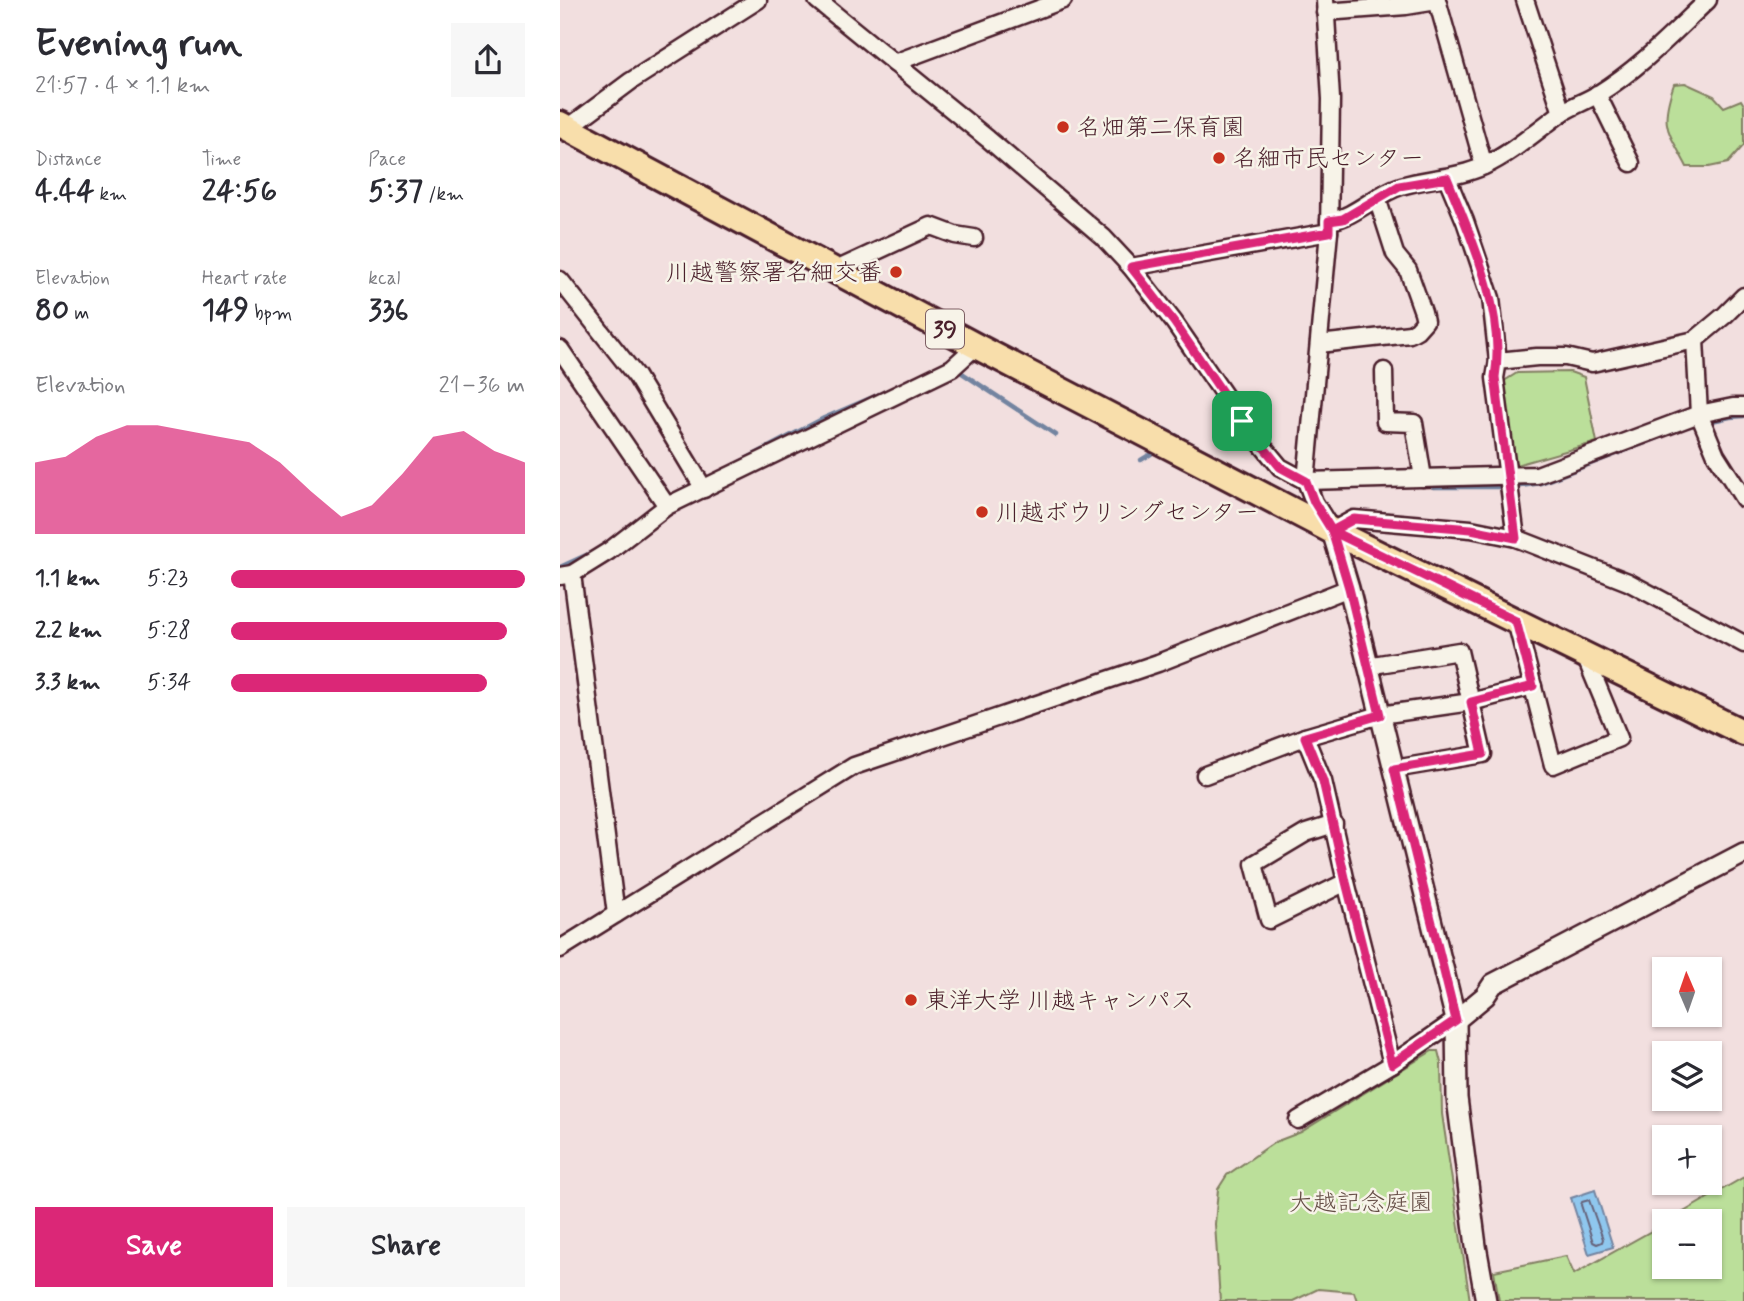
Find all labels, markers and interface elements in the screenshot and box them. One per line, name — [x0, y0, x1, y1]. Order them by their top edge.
text: Evening run — [35, 20, 242, 69]
button: share — [451, 23, 525, 97]
text: 21:57 · 4 × 1.1 km — [35, 71, 210, 101]
place label: 名畑第二保育園 — [1077, 113, 1245, 144]
marker: 名畑第二保育園 — [1055, 119, 1071, 135]
place label: 名細市民センター — [1233, 144, 1424, 175]
text: Distance — [35, 147, 102, 172]
text: Time — [202, 147, 241, 172]
text: Pace — [368, 147, 406, 172]
marker: 名細市民センター — [1211, 150, 1227, 166]
text: 4.44 — [35, 172, 94, 211]
text: 24:56 — [202, 172, 277, 211]
text: 5:37 — [368, 172, 423, 211]
text: km — [94, 182, 127, 207]
text: /km — [423, 182, 464, 207]
place label: 川越警察署名細交番 — [666, 258, 882, 289]
marker: 川越警察署名細交番 — [888, 264, 904, 280]
text: Elevation — [35, 266, 110, 291]
text: Heart rate — [202, 266, 287, 291]
text: kcal — [368, 266, 400, 291]
text: 80 — [35, 291, 69, 330]
text: 149 — [202, 291, 249, 330]
text: 336 — [368, 291, 409, 330]
text: m — [69, 301, 89, 326]
text: bpm — [249, 301, 292, 326]
road number: 39 — [926, 310, 964, 348]
text: Elevation — [35, 371, 126, 401]
text: 21–36 m — [438, 371, 525, 401]
pin — [1212, 391, 1272, 451]
icon: arrive — [1223, 402, 1261, 440]
place label: 川越ボウリングセンター — [996, 498, 1259, 529]
marker: 川越ボウリングセンター — [974, 504, 990, 520]
text: 1.1 km — [35, 564, 100, 594]
text: 5:23 — [147, 564, 188, 594]
text: 2.2 km — [35, 616, 102, 646]
text: 5:28 — [147, 616, 191, 646]
text: 3.3 km — [35, 668, 100, 698]
text: 5:34 — [147, 668, 191, 698]
north arrow — [1652, 957, 1722, 1027]
map controls — [1652, 957, 1722, 1279]
place label: 東洋大学 川越キャンパス — [925, 986, 1195, 1017]
marker: 東洋大学 川越キャンパス — [903, 992, 919, 1008]
button: layers — [1652, 1041, 1722, 1111]
button: + — [1652, 1125, 1722, 1195]
park label: 大越記念庭園 — [1289, 1188, 1433, 1219]
button: Save — [35, 1207, 273, 1287]
button: Share — [287, 1207, 525, 1287]
button: − — [1652, 1209, 1722, 1279]

